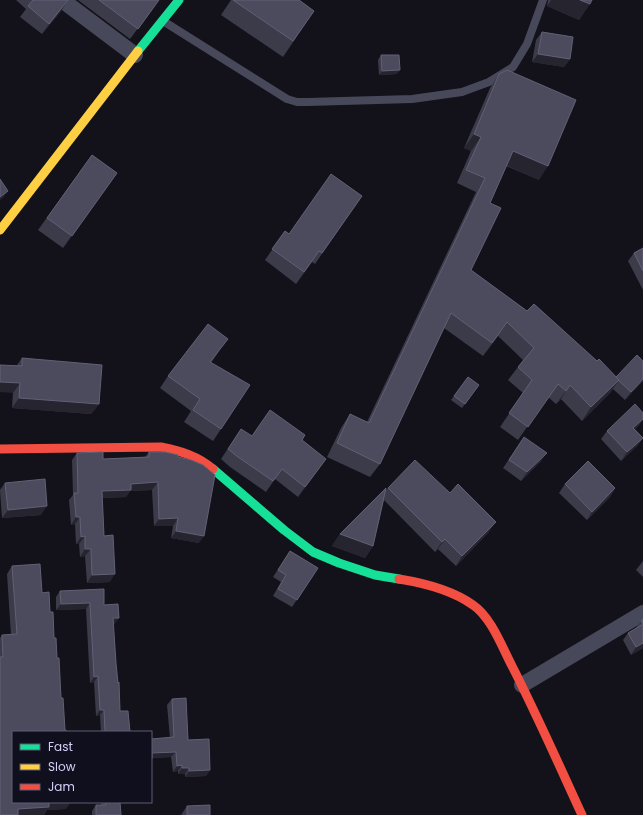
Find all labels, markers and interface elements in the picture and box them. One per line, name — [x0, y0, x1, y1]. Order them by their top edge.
legend — [12, 731, 152, 803]
text: Fast — [48, 738, 73, 755]
text: Slow — [48, 758, 76, 775]
text: Jam — [48, 778, 75, 795]

